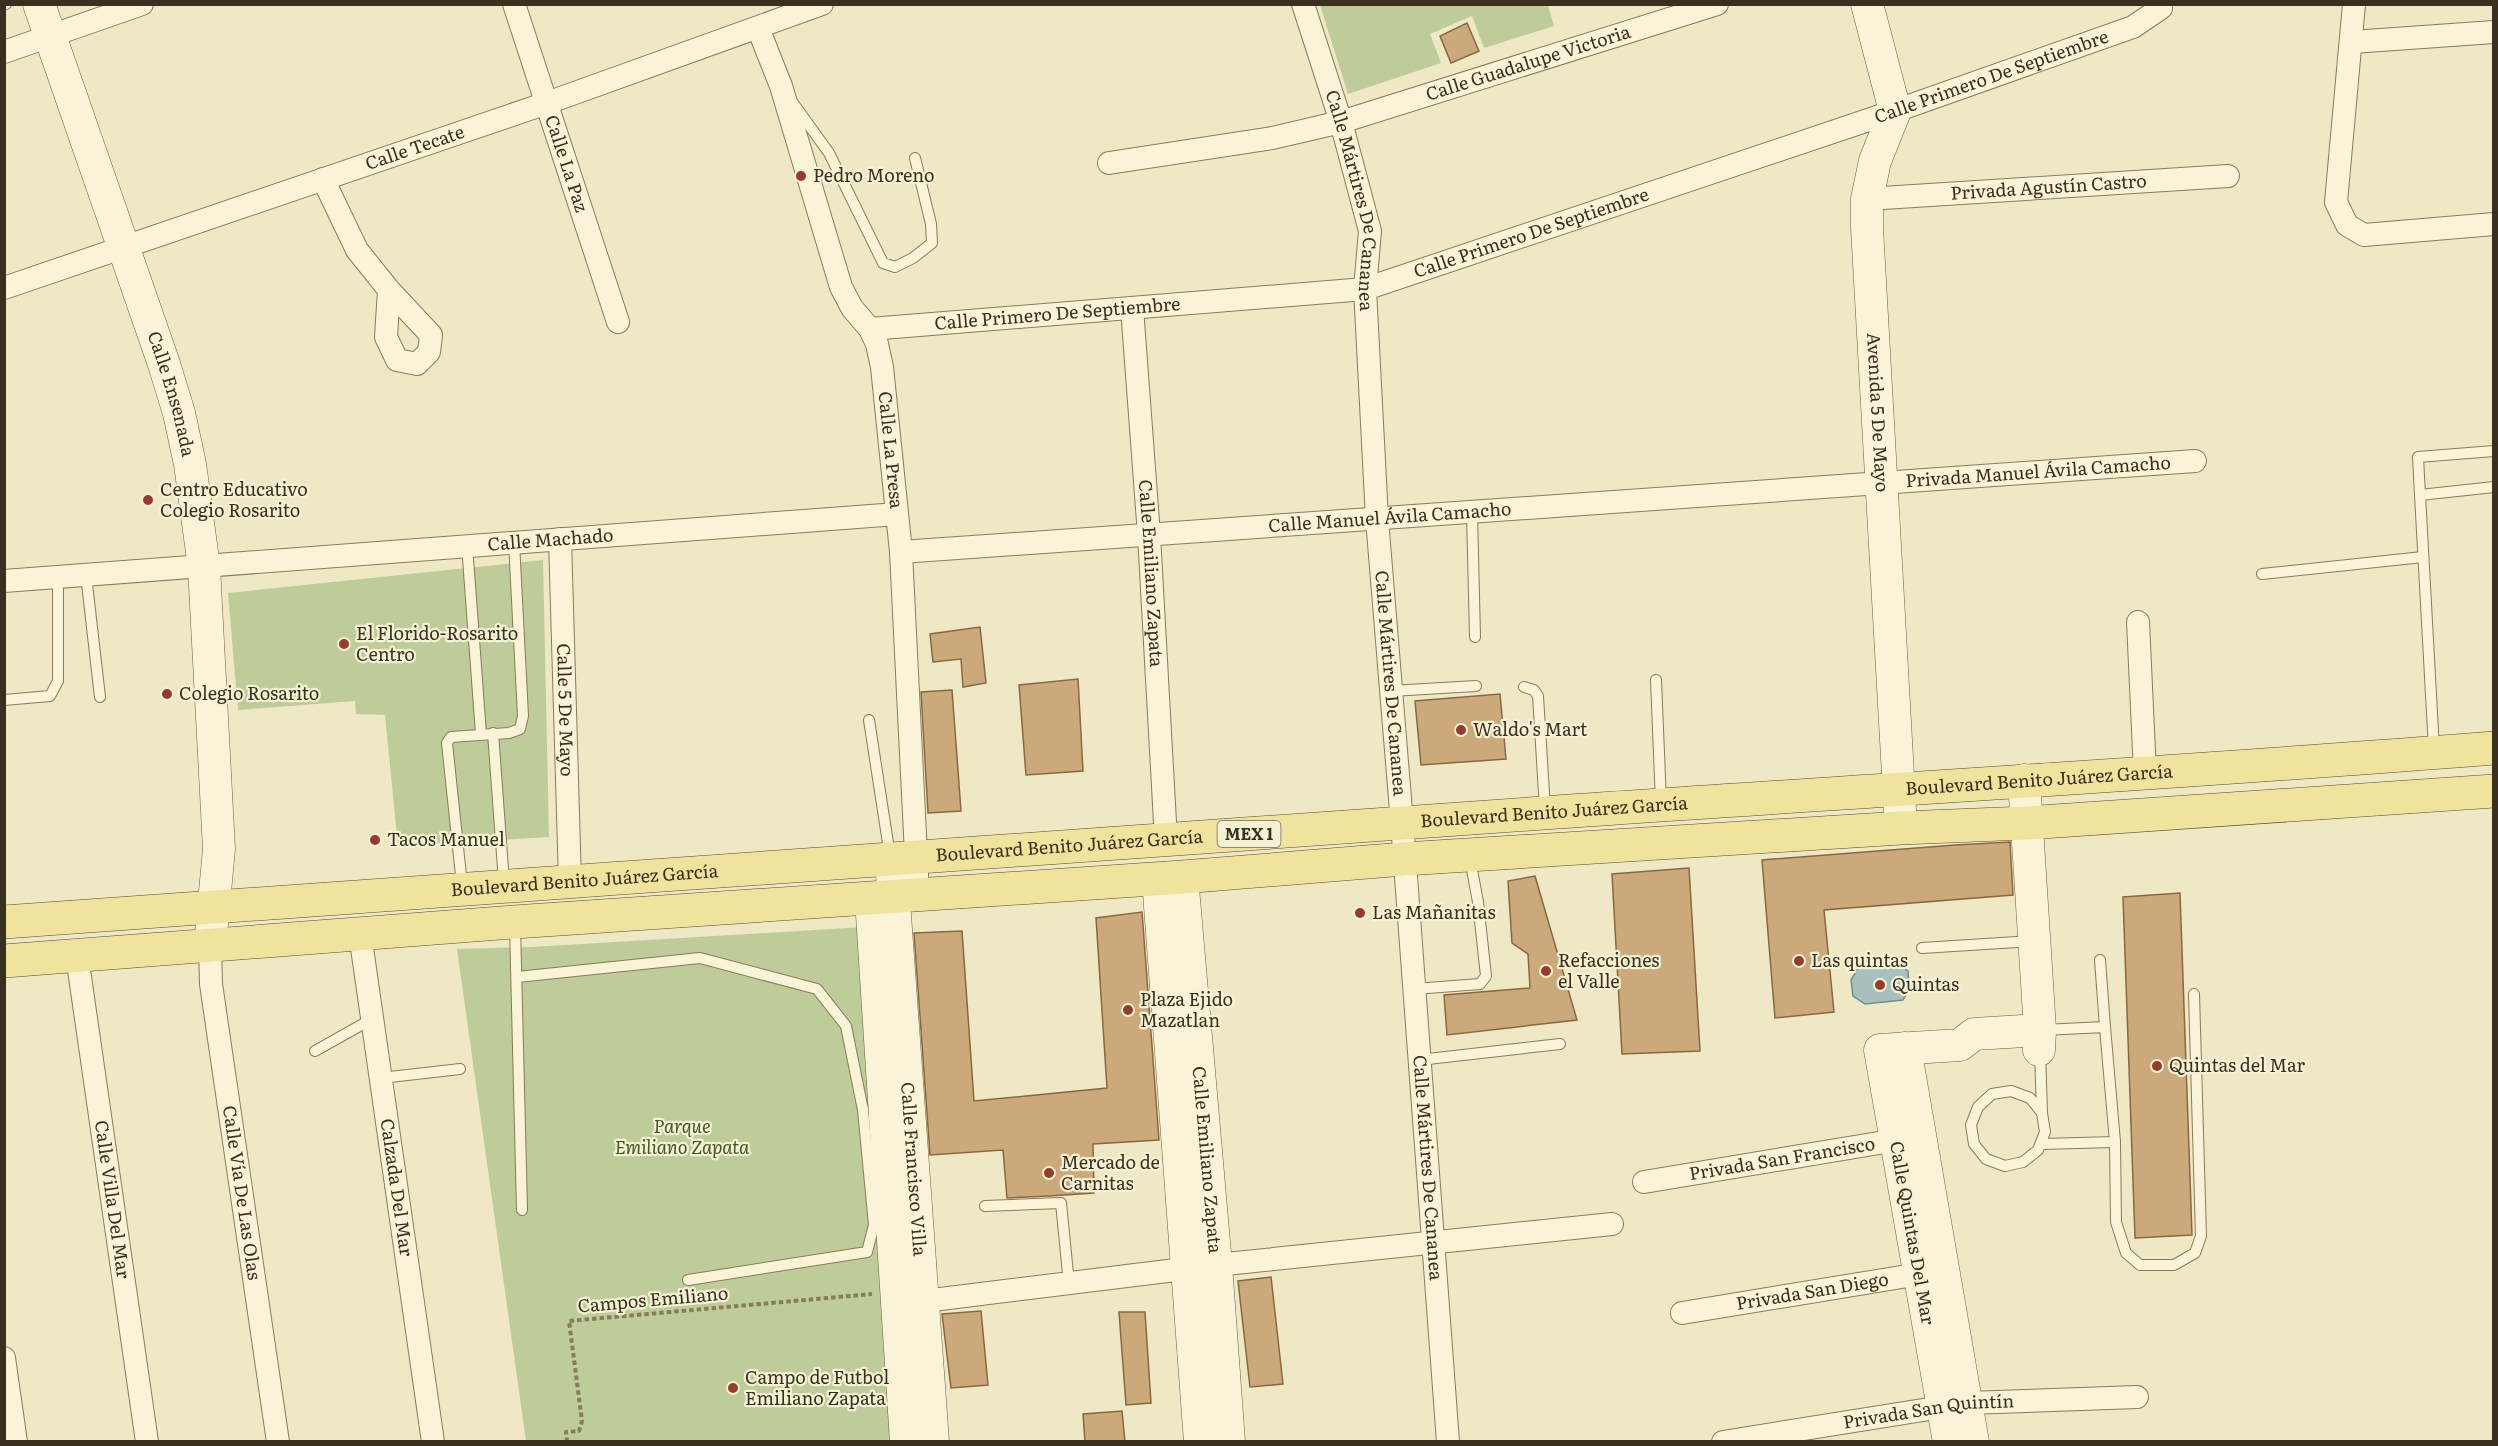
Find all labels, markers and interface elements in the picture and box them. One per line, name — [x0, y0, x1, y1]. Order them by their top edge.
street label: Calle Guadalupe Victoria — [1422, 17, 1634, 107]
street label: Calle Primero De Septiembre — [1870, 22, 2112, 129]
street label: Calle Mártires De Cananea — [1319, 86, 1385, 312]
street label: Calle La Paz — [539, 111, 596, 216]
street label: Calle Tecate — [361, 117, 467, 176]
place label: Pedro Moreno — [813, 161, 935, 188]
street label: Privada Agustín Castro — [1950, 166, 2147, 206]
marker: Pedro Moreno — [794, 169, 808, 183]
street label: Calle Primero De Septiembre — [1410, 180, 1652, 284]
street label: Calle Primero De Septiembre — [933, 289, 1181, 336]
street label: Calle Ensenada — [142, 327, 203, 459]
street label: Avenida 5 De Mayo — [1861, 332, 1897, 493]
street label: Calle La Presa — [873, 390, 911, 510]
street label: Privada Manuel Ávila Camacho — [1905, 448, 2172, 493]
place label: Centro Educativo Colegio Rosarito — [160, 475, 308, 523]
street label: Calle Emiliano Zapata — [1133, 478, 1171, 668]
marker: Centro Educativo Colegio Rosarito — [141, 493, 155, 507]
street label: Calle Manuel Ávila Camacho — [1267, 494, 1512, 538]
street label: Calle Machado — [486, 520, 614, 557]
street label: Calle Mártires De Cananea — [1369, 569, 1415, 797]
place label: El Florido-Rosarito Centro — [356, 619, 518, 667]
marker: El Florido-Rosarito Centro — [337, 637, 351, 651]
street label: Calle 5 De Mayo — [551, 643, 582, 777]
place label: Colegio Rosarito — [179, 679, 319, 706]
marker: Colegio Rosarito — [160, 687, 174, 701]
place label: Waldo's Mart — [1473, 715, 1588, 742]
marker: Waldo's Mart — [1454, 723, 1468, 737]
street label: Boulevard Benito Juárez García — [1904, 756, 2174, 801]
street label: Boulevard Benito Juárez García — [1419, 788, 1689, 833]
road number: MEX 1 — [1218, 821, 1280, 847]
street label: Boulevard Benito Juárez García — [935, 822, 1204, 868]
place label: Tacos Manuel — [387, 825, 505, 852]
marker: Tacos Manuel — [368, 833, 382, 847]
street label: Boulevard Benito Juárez García — [450, 856, 719, 902]
place label: Las Mañanitas — [1372, 898, 1496, 925]
marker: Las Mañanitas — [1353, 906, 1367, 920]
place label: Refacciones el Valle — [1558, 946, 1659, 994]
place label: Las quintas — [1811, 946, 1908, 973]
marker: Las quintas — [1792, 954, 1806, 968]
marker: Refacciones el Valle — [1539, 964, 1553, 978]
place label: Quintas — [1892, 970, 1959, 997]
marker: Quintas — [1873, 978, 1887, 992]
place label: Plaza Ejido Mazatlan — [1140, 985, 1233, 1033]
marker: Plaza Ejido Mazatlan — [1121, 1003, 1135, 1017]
place label: Quintas del Mar — [2169, 1051, 2306, 1078]
street label: Calle Mártires De Cananea — [1407, 1054, 1451, 1282]
marker: Quintas del Mar — [2150, 1059, 2164, 1073]
street label: Calle Emiliano Zapata — [1187, 1065, 1230, 1255]
street label: Calle Francisco Villa — [895, 1081, 935, 1257]
street label: Calle Vía De Las Olas — [217, 1104, 269, 1282]
park label: Parque Emiliano Zapata — [615, 1112, 750, 1160]
street label: Calzada Del Mar — [375, 1116, 421, 1258]
street label: Calle Villa Del Mar — [89, 1118, 138, 1281]
street label: Privada San Francisco — [1687, 1129, 1877, 1186]
street label: Calle Quintas Del Mar — [1884, 1139, 1943, 1327]
place label: Mercado de Carnitas — [1061, 1148, 1160, 1196]
marker: Mercado de Carnitas — [1042, 1166, 1056, 1180]
street label: Privada San Diego — [1734, 1264, 1890, 1316]
street label: Campos Emiliano — [576, 1278, 729, 1319]
place label: Campo de Futbol Emiliano Zapata — [745, 1363, 889, 1411]
marker: Campo de Futbol Emiliano Zapata — [726, 1381, 740, 1395]
street label: Privada San Quintín — [1841, 1386, 2015, 1435]

